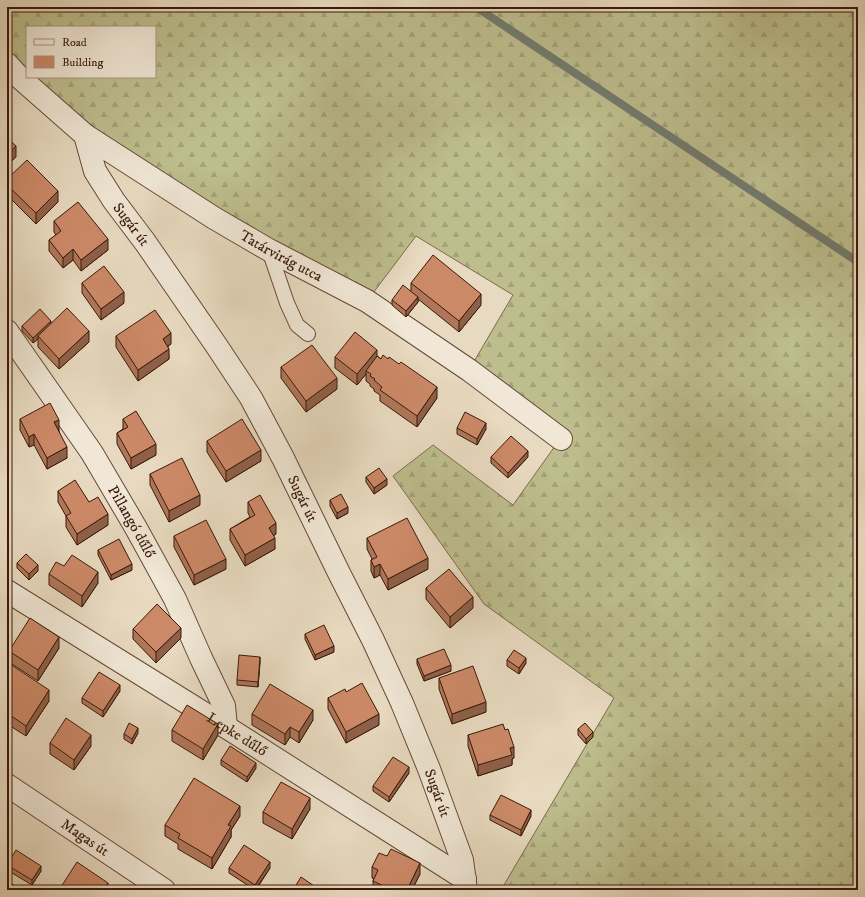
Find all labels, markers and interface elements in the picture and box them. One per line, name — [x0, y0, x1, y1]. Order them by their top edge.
legend — [26, 26, 156, 78]
text: Road — [62, 35, 87, 50]
text: Building — [62, 55, 103, 70]
street label: Sugár út — [109, 199, 154, 250]
street label: Tatárvirág utca — [236, 226, 326, 286]
street label: Sugár út — [283, 472, 322, 525]
street label: Pillangó dűlő — [104, 482, 160, 562]
street label: Lepke dűlő — [203, 708, 271, 761]
street label: Sugár út — [420, 766, 455, 820]
street label: Magas út — [57, 814, 113, 860]

